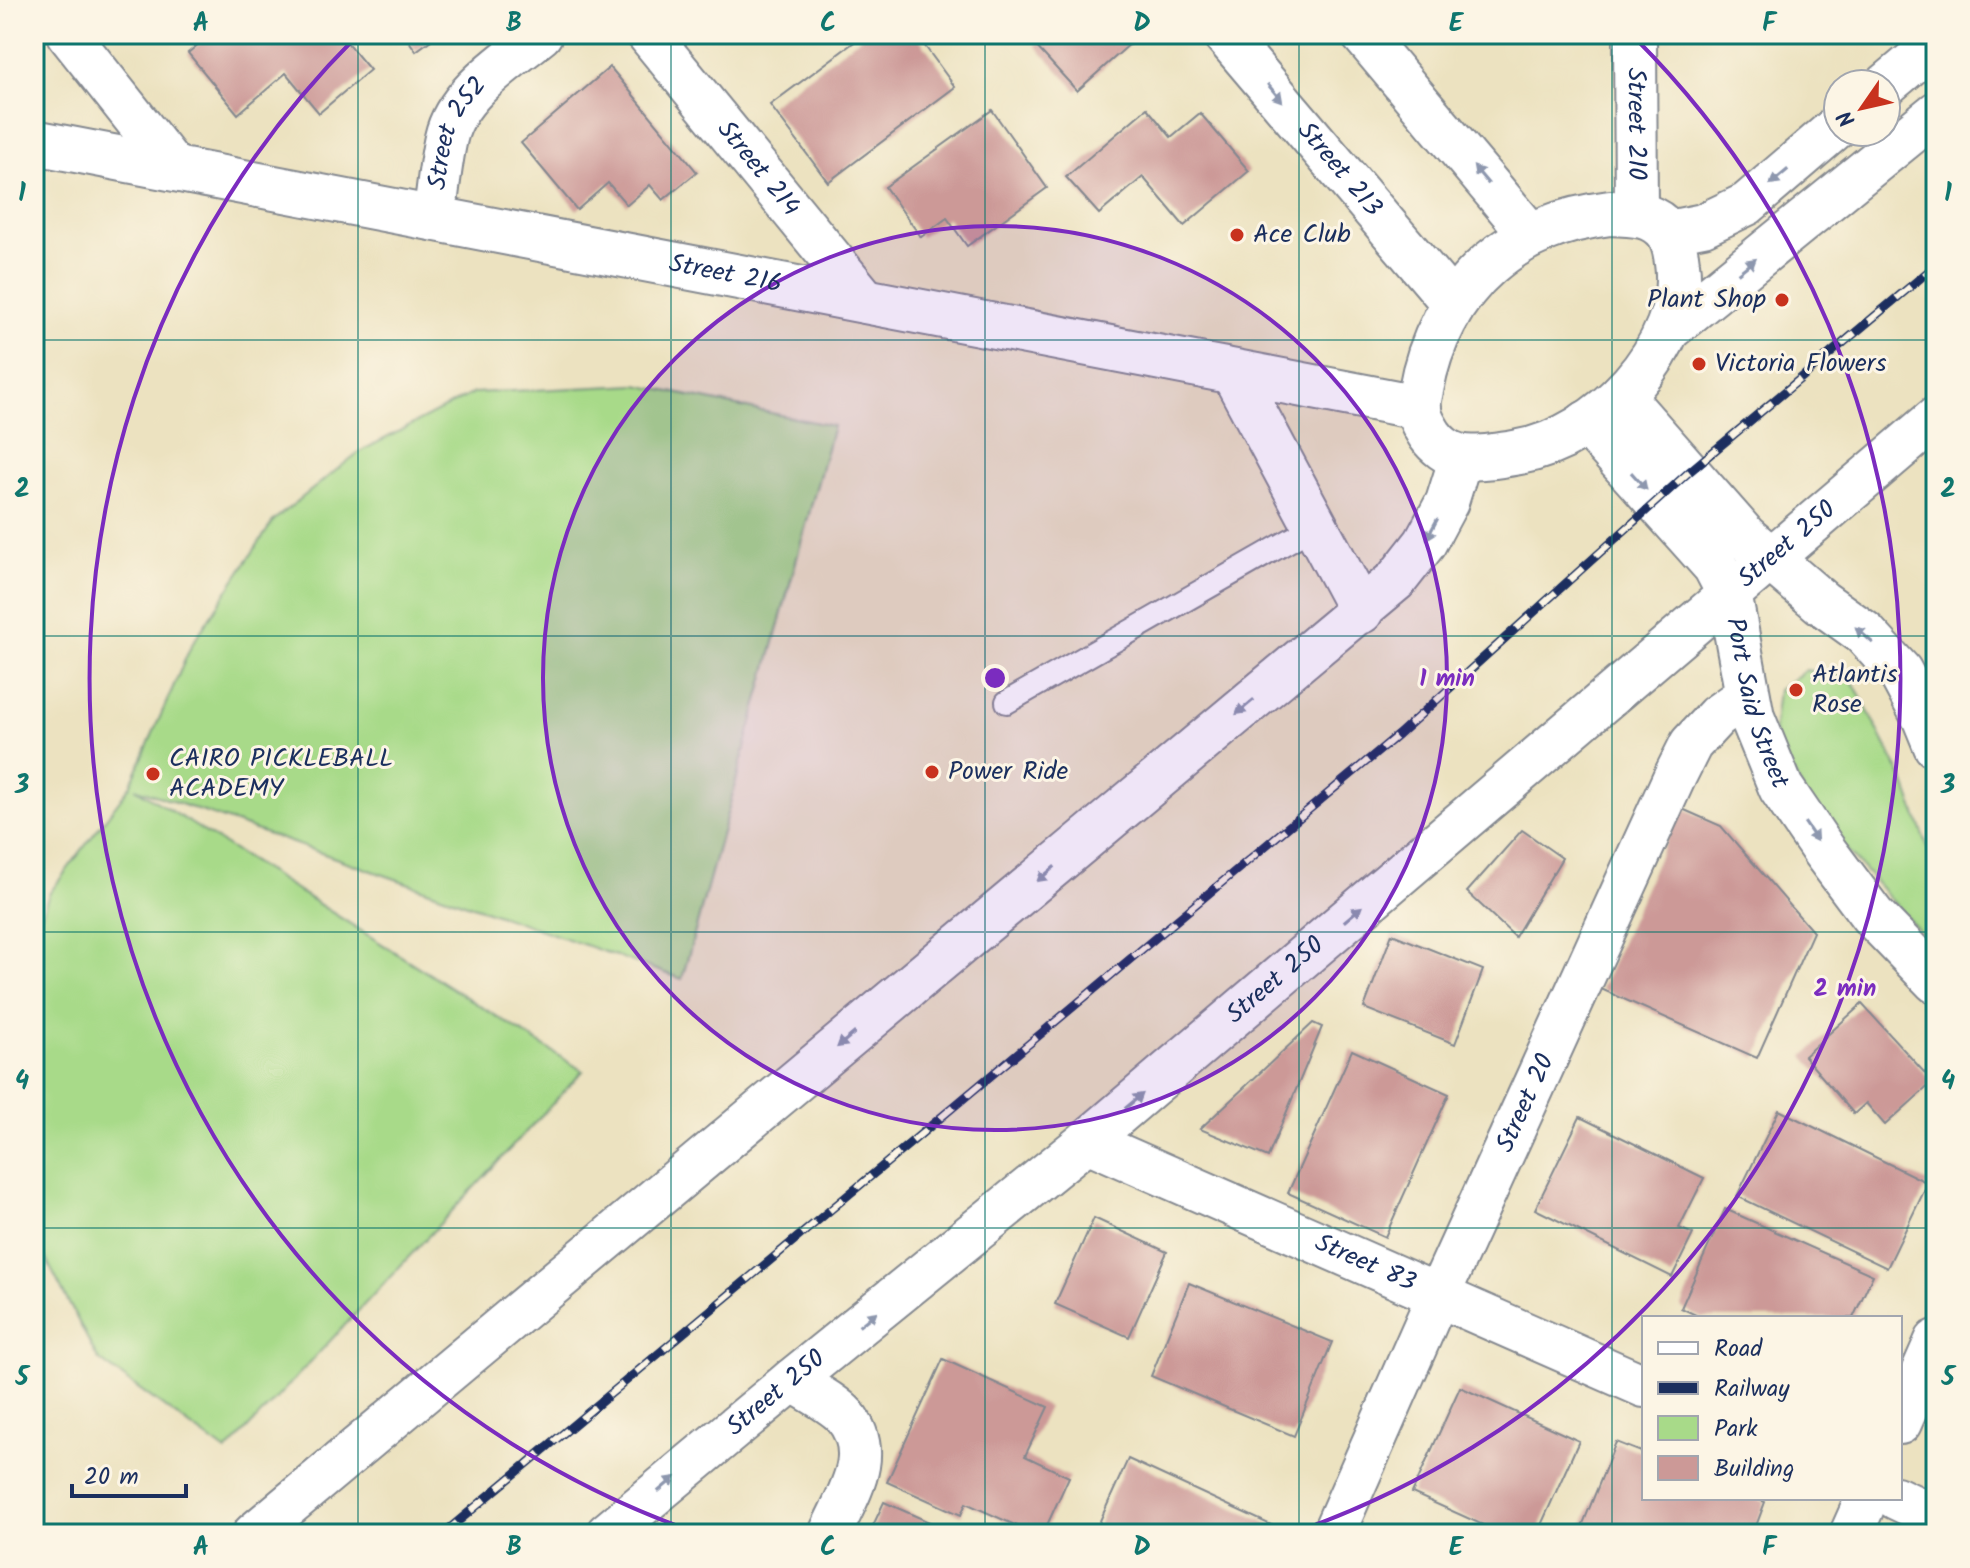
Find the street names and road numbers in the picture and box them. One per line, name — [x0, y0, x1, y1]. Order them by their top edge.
street label: Street 252 — [417, 67, 497, 192]
street label: Street 210 — [1614, 68, 1657, 180]
street label: Street 214 — [706, 111, 810, 226]
street label: Street 213 — [1286, 112, 1392, 227]
street label: Street 216 — [665, 243, 785, 306]
street label: Street 250 — [1728, 490, 1846, 599]
street label: Port Said Street — [1713, 614, 1800, 796]
street label: Street 250 — [1217, 926, 1334, 1035]
street label: Street 20 — [1485, 1047, 1567, 1159]
street label: Street 83 — [1308, 1223, 1423, 1304]
street label: Street 250 — [717, 1339, 835, 1447]

